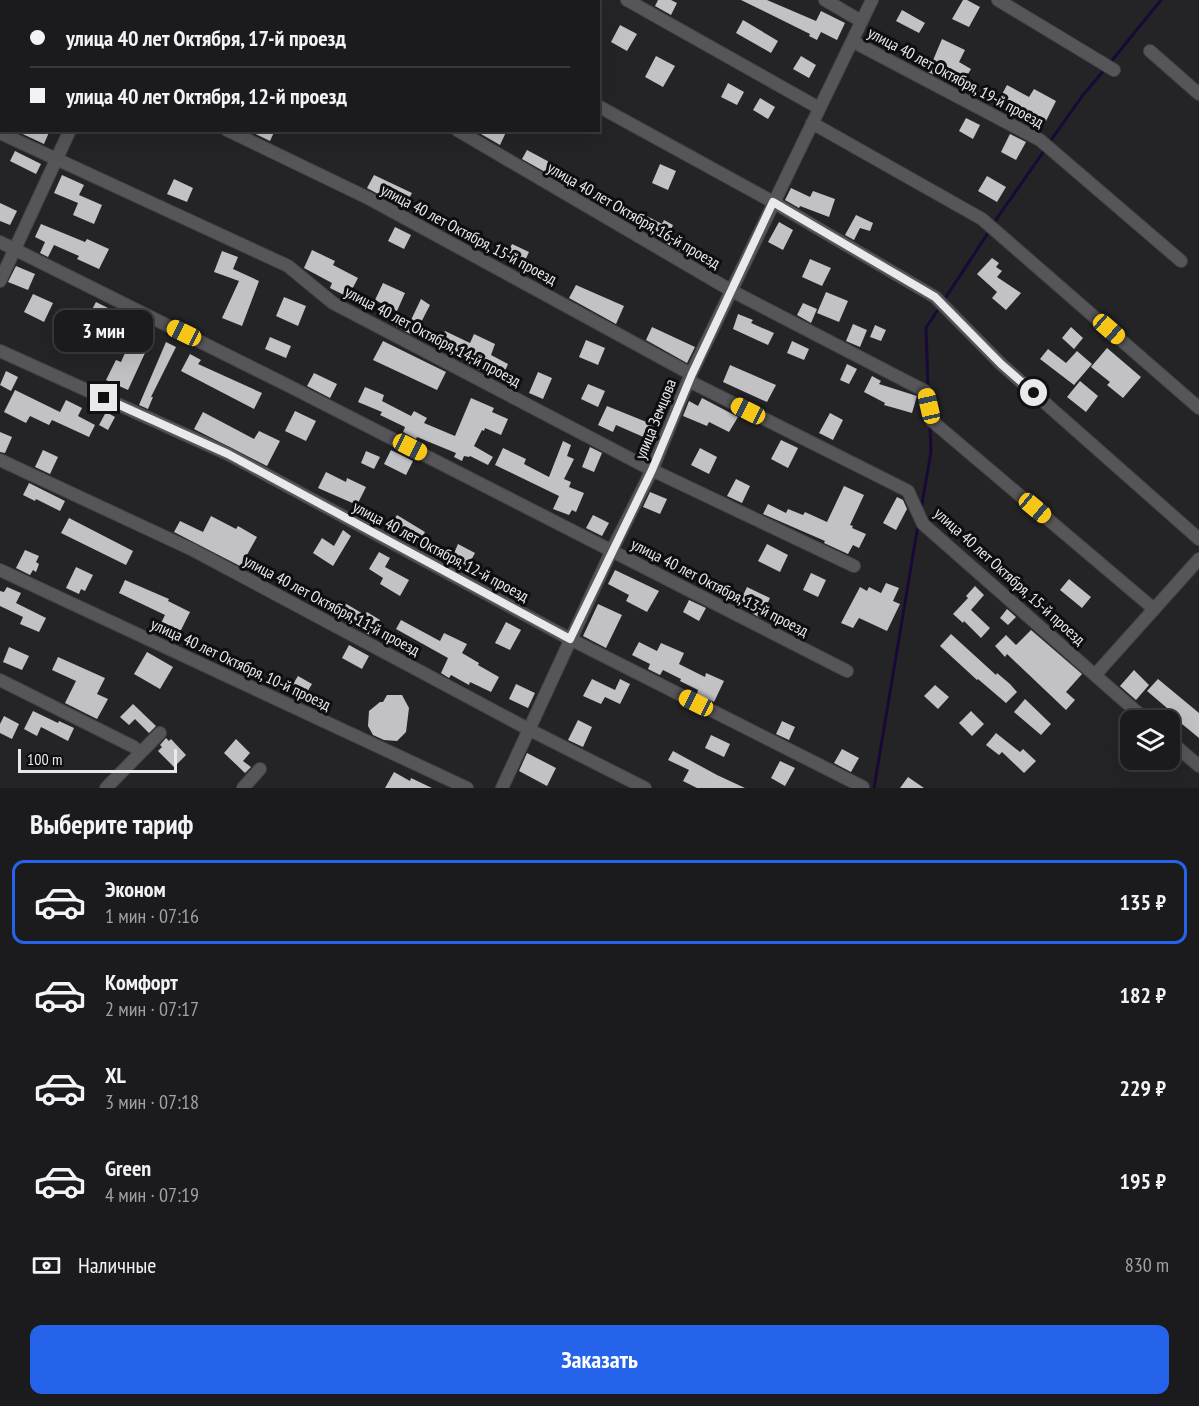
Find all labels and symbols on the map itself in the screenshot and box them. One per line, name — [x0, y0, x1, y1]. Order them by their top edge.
street label: улица 40 лет Октября, 19-й проезд — [865, 22, 1047, 132]
street label: улица 40 лет Октября, 16-й проезд — [544, 157, 724, 273]
street label: улица 40 лет Октября, 15-й проезд — [378, 179, 560, 289]
street label: улица 40 лет Октября, 14-й проезд — [342, 281, 524, 391]
car — [1090, 310, 1128, 348]
callout: 3 мин — [54, 311, 154, 353]
car — [164, 317, 204, 349]
street label: улица Земцова — [630, 376, 680, 462]
route start — [1020, 379, 1047, 406]
route end — [90, 384, 117, 411]
car — [916, 386, 942, 426]
car — [728, 395, 768, 427]
car — [390, 431, 430, 463]
car — [1015, 490, 1055, 526]
street label: улица 40 лет Октября, 12-й проезд — [350, 496, 532, 606]
street label: улица 40 лет Октября, 15-й проезд — [930, 503, 1090, 649]
street label: улица 40 лет Октября, 13-й проезд — [628, 534, 812, 640]
street label: улица 40 лет Октября, 11-й проезд — [241, 550, 423, 660]
street label: улица 40 лет Октября, 10-й проезд — [148, 613, 334, 715]
car — [676, 687, 716, 719]
scale bar — [18, 746, 177, 774]

